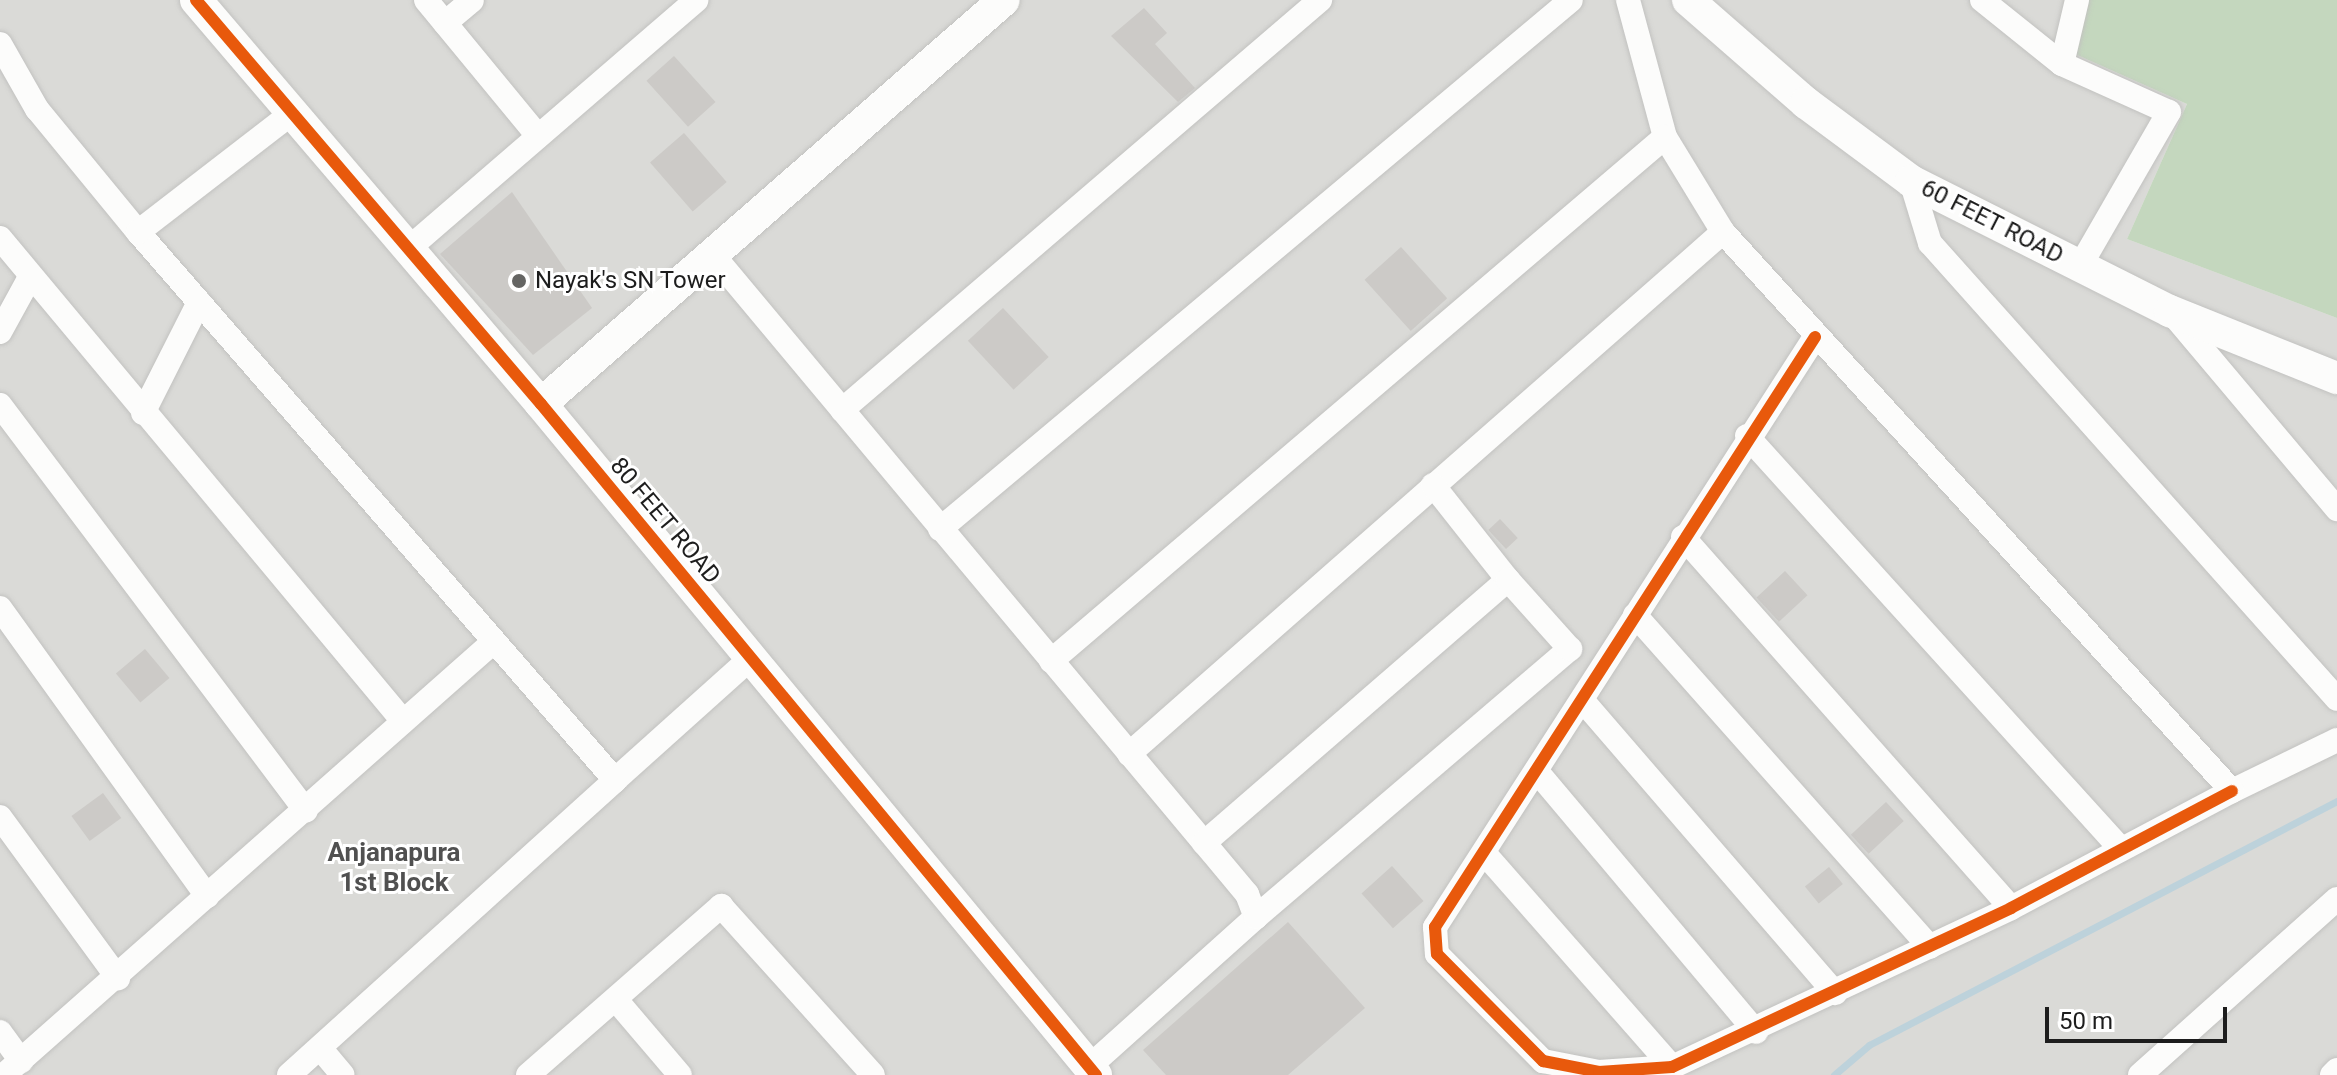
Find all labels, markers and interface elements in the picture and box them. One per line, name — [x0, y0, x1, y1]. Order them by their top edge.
street label: 60 FEET ROAD — [1916, 174, 2068, 270]
place label: Nayak's SN Tower — [535, 267, 726, 295]
marker: Nayak's SN Tower — [510, 272, 528, 290]
street label: 80 FEET ROAD — [604, 452, 726, 590]
district label: Anjanapura 1st Block — [328, 837, 460, 898]
scale bar — [2049, 991, 2231, 1041]
text: 50 m — [2059, 1007, 2113, 1035]

